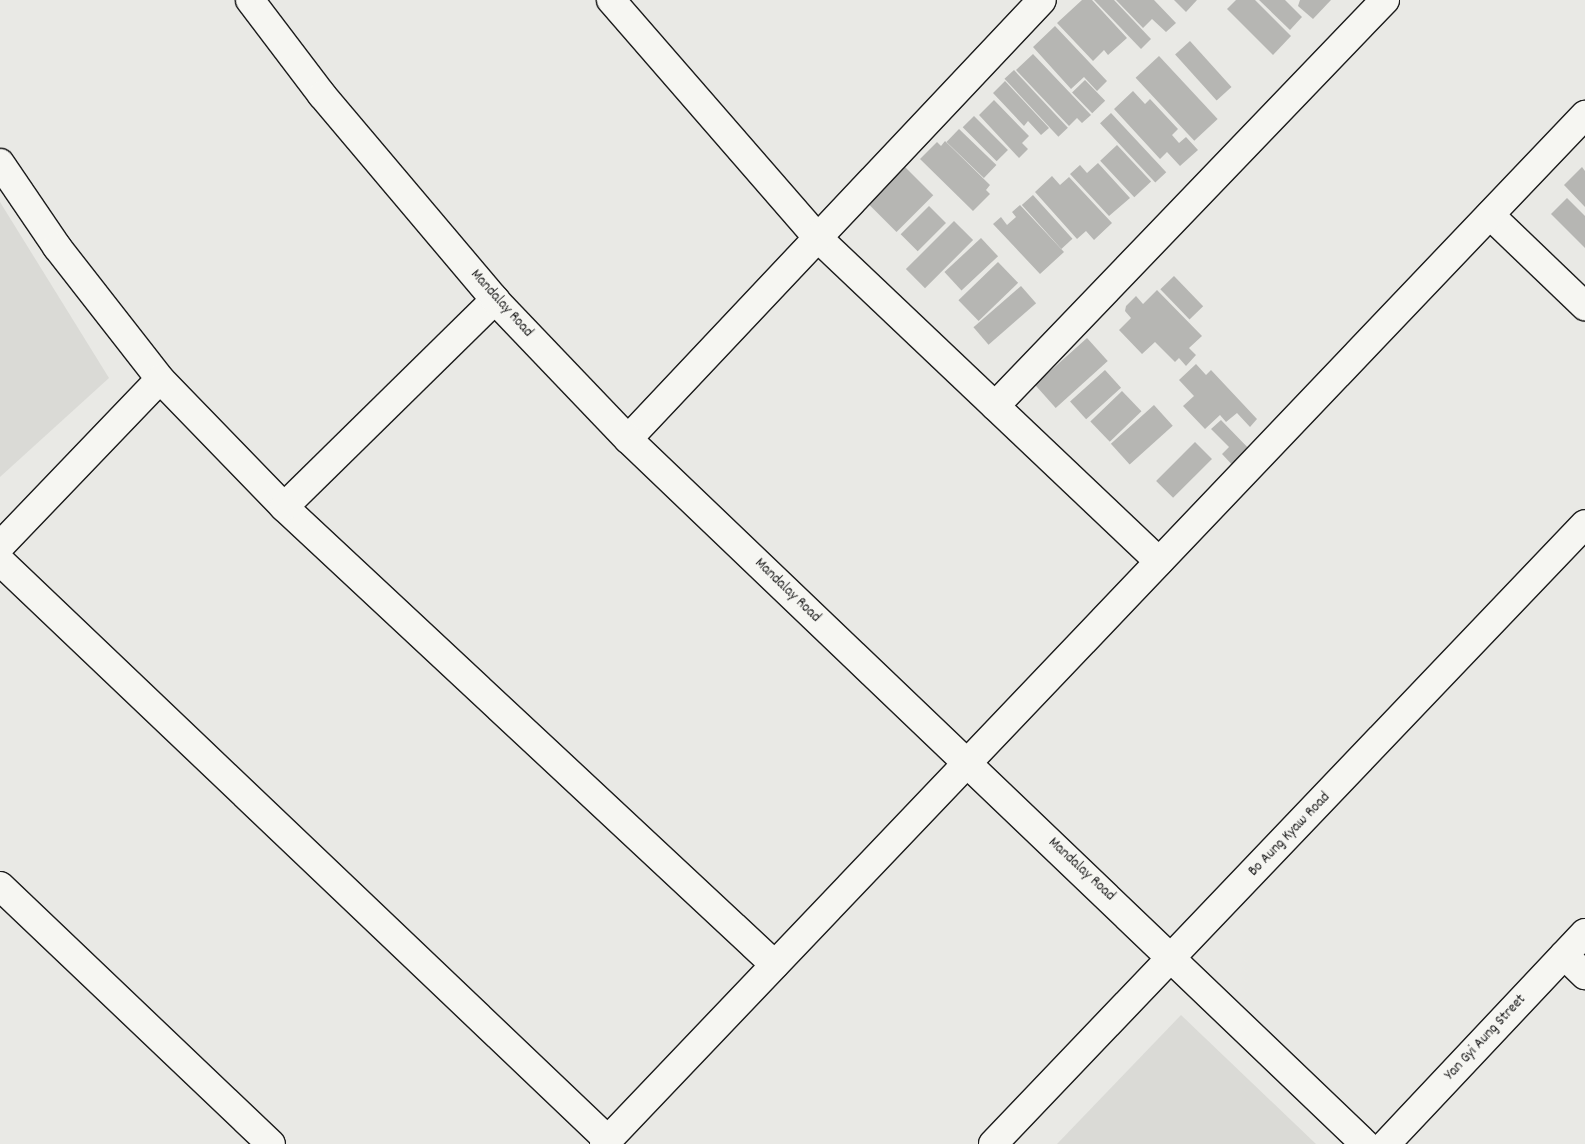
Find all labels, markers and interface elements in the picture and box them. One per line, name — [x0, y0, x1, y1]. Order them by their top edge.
street label: Mandalay Road — [466, 266, 536, 342]
street label: Mandalay Road — [750, 555, 824, 627]
street label: Bo Aung Kyaw Road — [1245, 789, 1335, 881]
street label: Mandalay Road — [1044, 834, 1118, 906]
street label: Yan Gyi Aung Street — [1442, 991, 1530, 1085]

